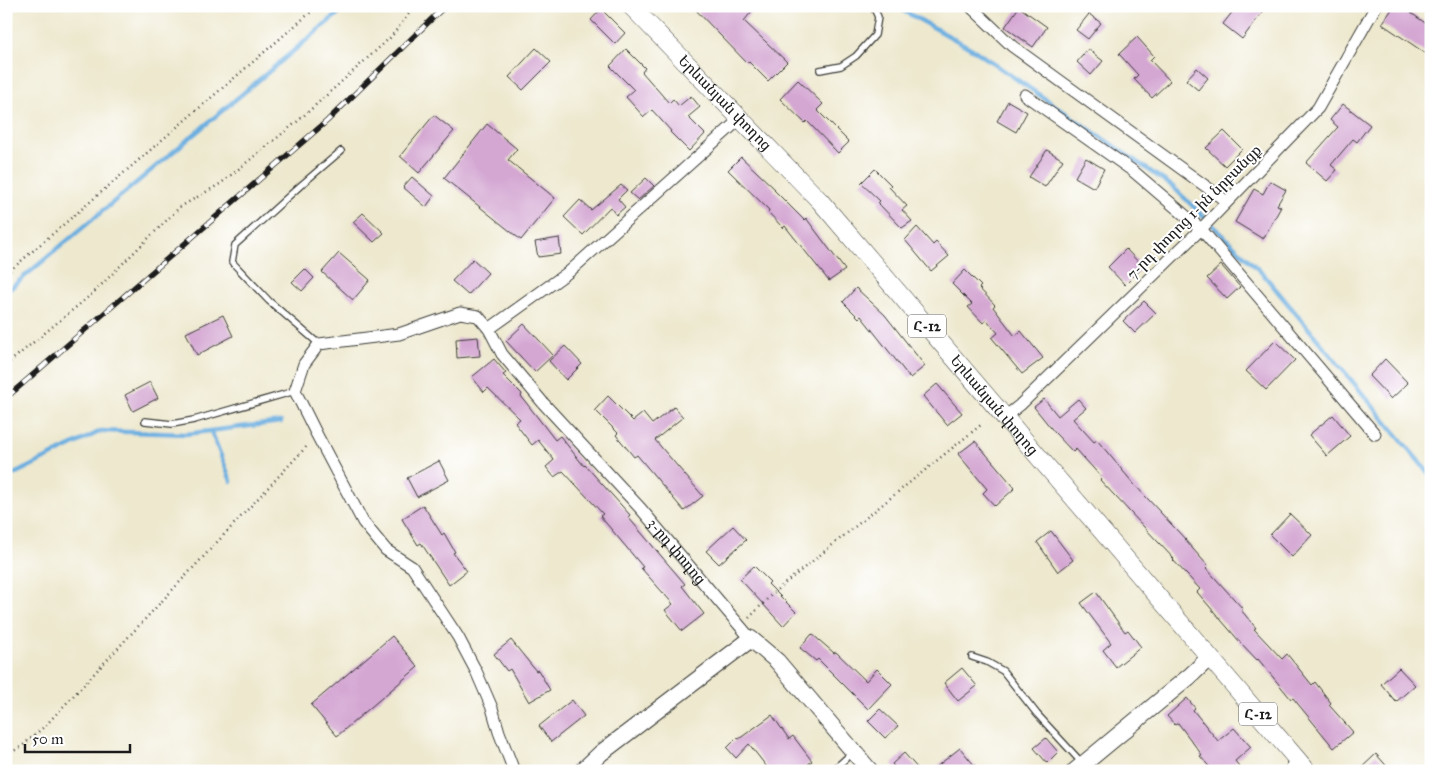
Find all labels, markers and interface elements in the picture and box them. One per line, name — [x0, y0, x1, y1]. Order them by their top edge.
street label: Երևանյան փողոց — [675, 51, 775, 154]
street label: 7-րդ փողոց 1-ին նրբանցք — [1123, 141, 1265, 283]
road number: Հ-12 — [908, 314, 946, 338]
street label: Երևանյան փողոց — [947, 351, 1042, 459]
street label: 3-րդ փողոց — [644, 515, 710, 588]
road number: Հ-12 — [1239, 702, 1277, 726]
scale bar — [25, 722, 130, 754]
text: 50 m — [32, 730, 64, 748]

